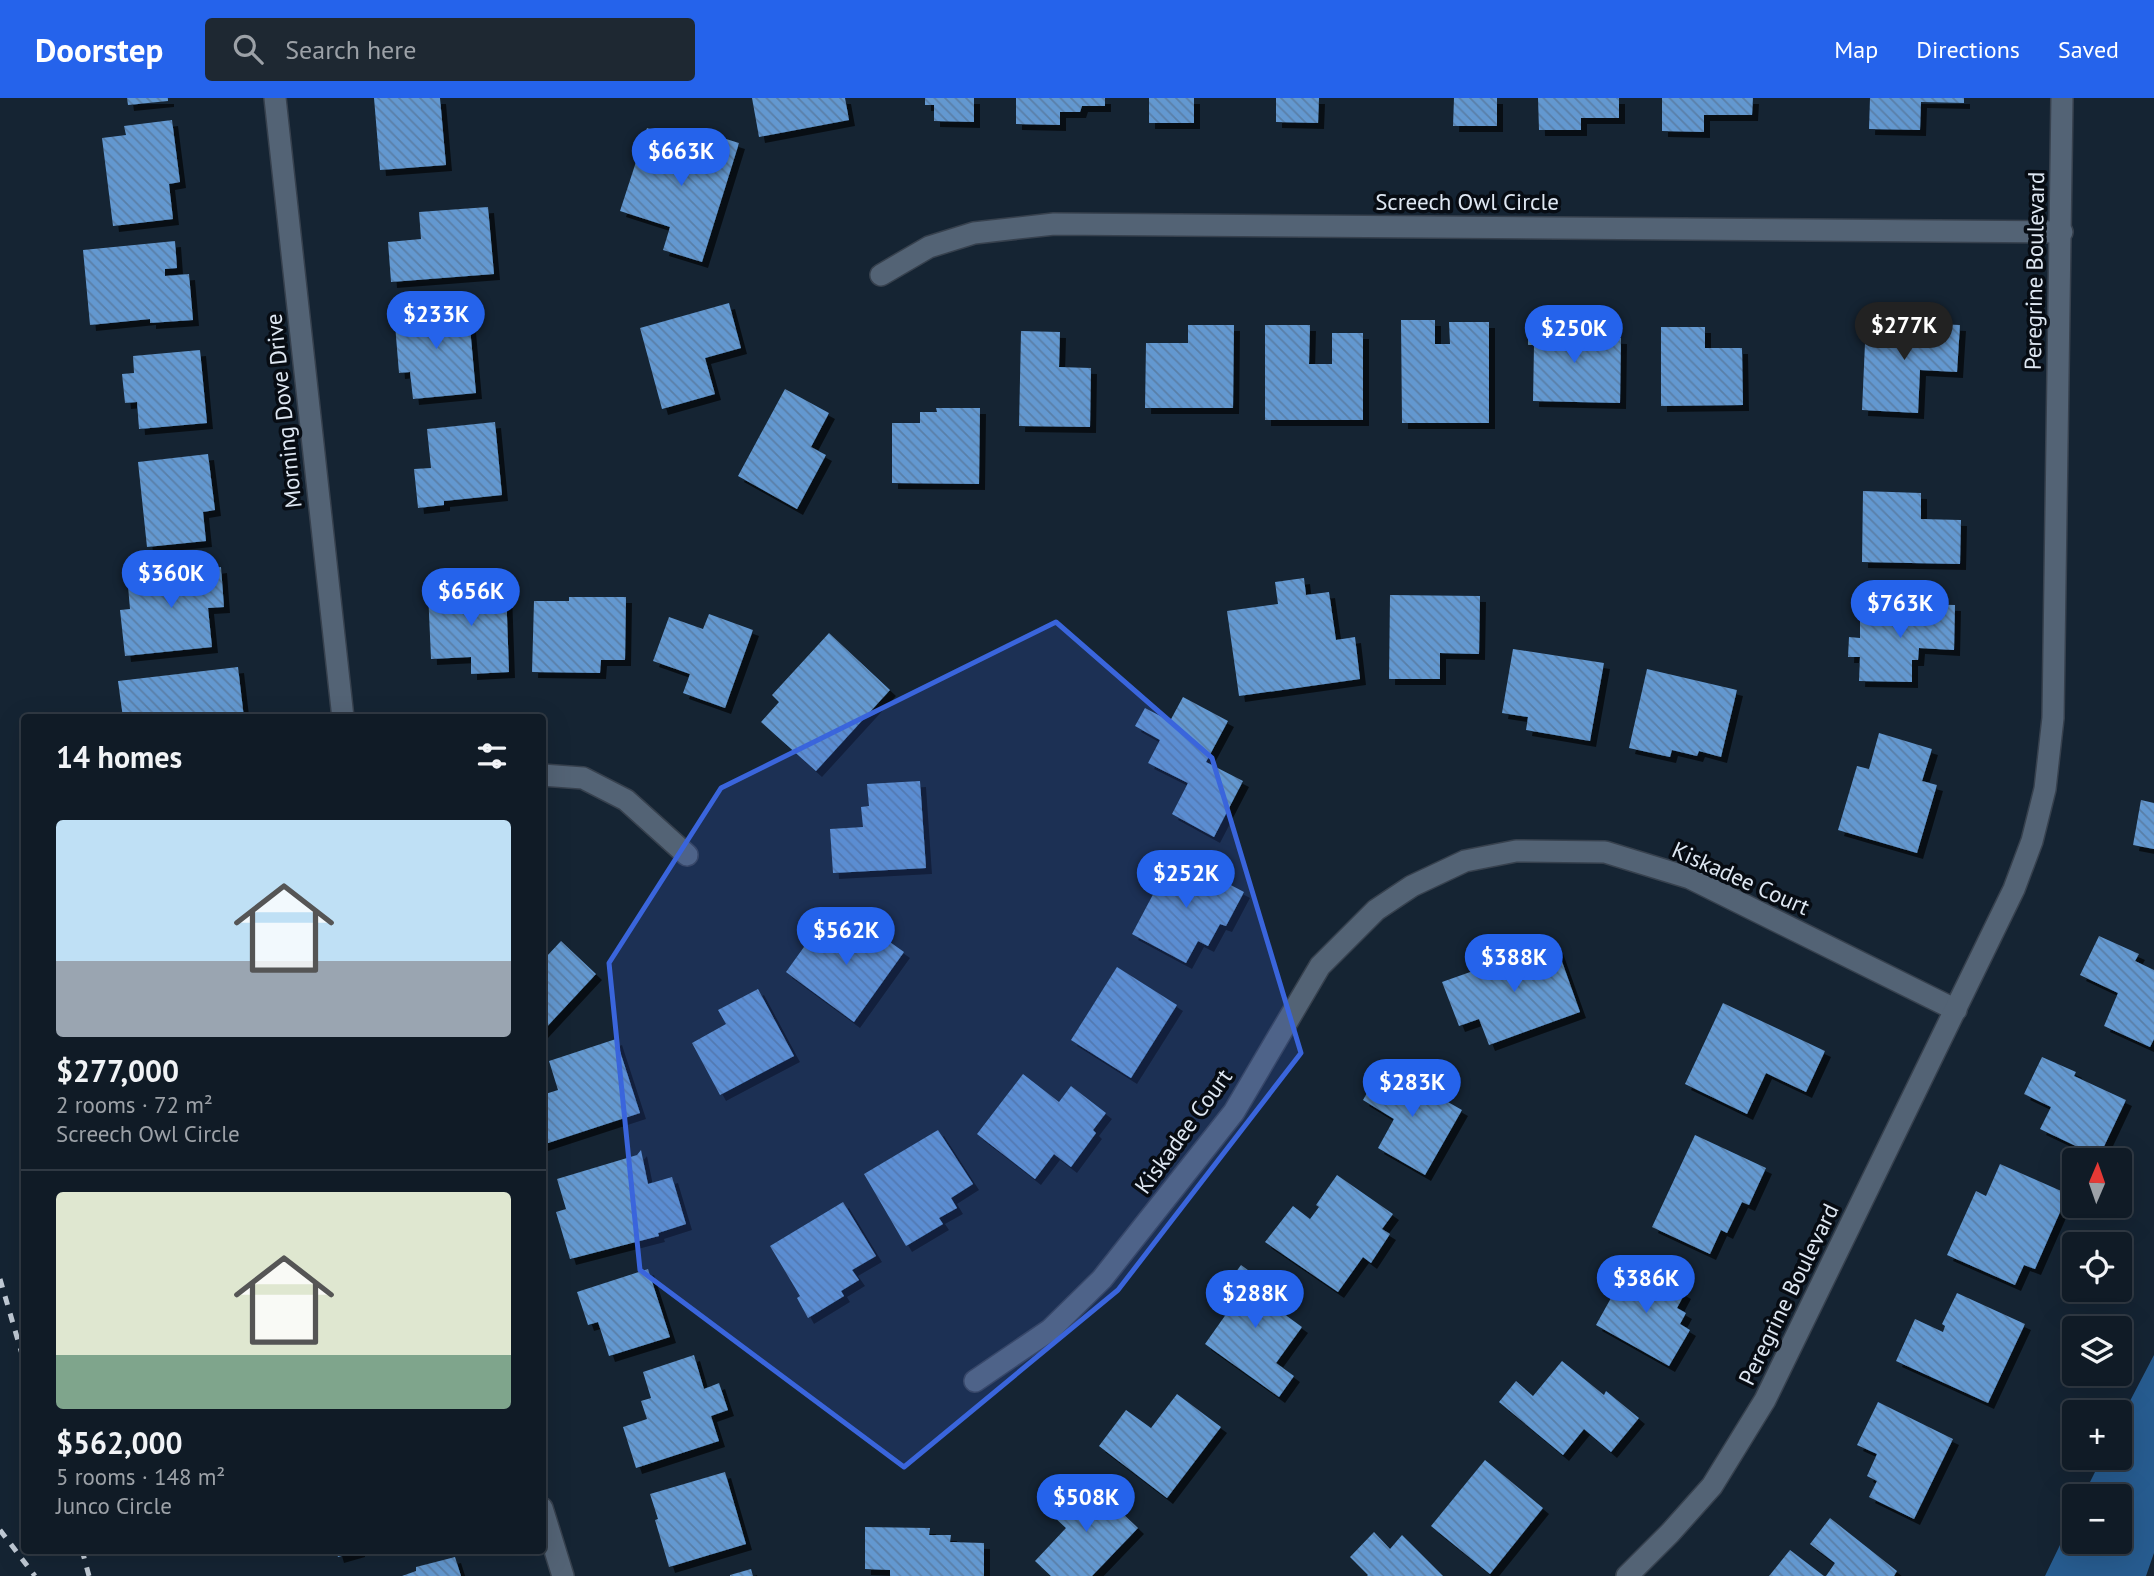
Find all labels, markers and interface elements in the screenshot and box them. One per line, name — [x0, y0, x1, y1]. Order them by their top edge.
search box — [205, 18, 695, 81]
text: Doorstep — [35, 28, 163, 71]
icon: search — [229, 30, 267, 68]
text: Search here — [285, 33, 416, 66]
text: Map — [1834, 34, 1878, 65]
text: Directions — [1916, 34, 2020, 65]
text: Saved — [2058, 34, 2119, 65]
pin: $663K — [632, 129, 730, 188]
text: $663K — [648, 136, 714, 165]
street label: Peregrine Boulevard — [2018, 172, 2050, 370]
street label: Screech Owl Circle — [1375, 187, 1559, 216]
pin: $233K — [387, 292, 485, 351]
text: $233K — [403, 299, 469, 328]
pin: $277K — [1855, 302, 1953, 362]
pin: $250K — [1525, 306, 1623, 365]
text: $277K — [1871, 310, 1937, 339]
street label: Morning Dove Drive — [258, 312, 308, 510]
text: $250K — [1541, 313, 1607, 342]
pin: $360K — [122, 550, 220, 610]
text: $360K — [138, 558, 204, 587]
pin: $656K — [422, 568, 520, 628]
text: $656K — [438, 576, 504, 605]
pin: $763K — [1851, 580, 1949, 640]
text: $763K — [1867, 588, 1933, 617]
text: 14 homes — [56, 737, 182, 776]
icon: filters — [473, 737, 511, 775]
street label: Kiskadee Court — [1668, 835, 1814, 921]
pin: $252K — [1137, 850, 1235, 910]
text: $252K — [1153, 858, 1219, 887]
icon: home — [221, 865, 347, 991]
pin: $562K — [797, 908, 895, 967]
text: $562K — [813, 915, 879, 944]
pin: $388K — [1465, 934, 1563, 994]
text: $388K — [1481, 942, 1547, 971]
text: $277,000 — [56, 1051, 179, 1090]
pin: $283K — [1363, 1060, 1461, 1119]
street label: Kiskadee Court — [1128, 1063, 1238, 1199]
text: $283K — [1379, 1067, 1445, 1096]
text: 2 rooms · 72 m² — [56, 1090, 213, 1119]
text: Screech Owl Circle — [56, 1119, 240, 1148]
north arrow — [2062, 1148, 2132, 1218]
map controls — [2062, 1148, 2132, 1554]
street label: Peregrine Boulevard — [1731, 1198, 1845, 1390]
button: locate — [2062, 1232, 2132, 1302]
icon: home — [221, 1237, 347, 1363]
pin: $386K — [1597, 1256, 1695, 1315]
text: $386K — [1613, 1263, 1679, 1292]
pin: $288K — [1206, 1270, 1304, 1330]
text: $288K — [1222, 1278, 1288, 1307]
button: layers — [2062, 1316, 2132, 1386]
button: + — [2062, 1400, 2132, 1470]
text: $562,000 — [56, 1423, 183, 1462]
text: 5 rooms · 148 m² — [56, 1462, 225, 1491]
pin: $508K — [1037, 1474, 1135, 1534]
text: $508K — [1053, 1482, 1119, 1511]
button: − — [2062, 1484, 2132, 1554]
text: Junco Circle — [56, 1491, 172, 1520]

